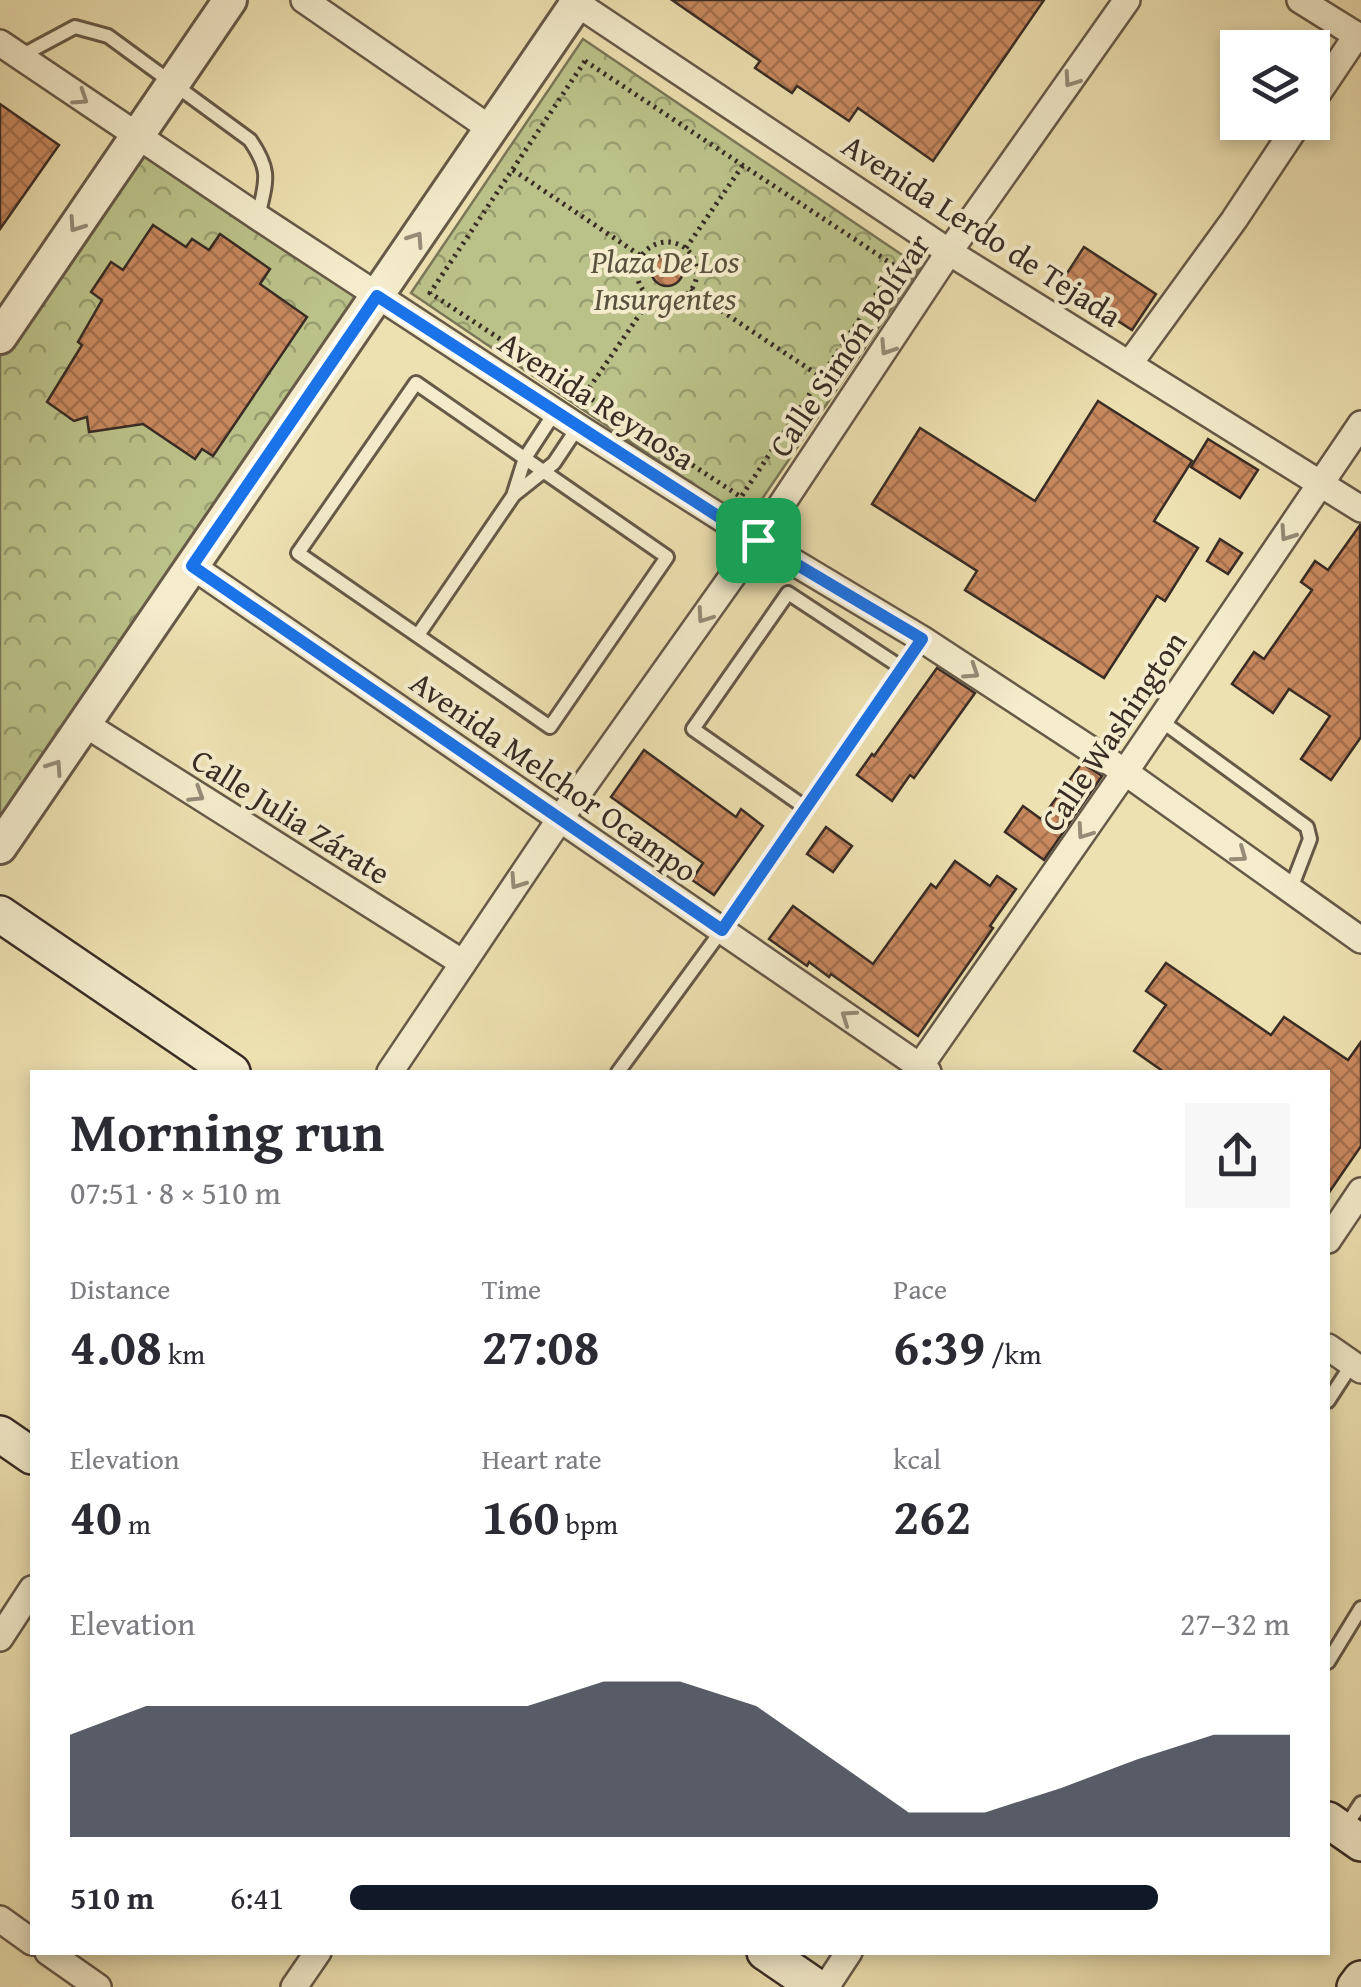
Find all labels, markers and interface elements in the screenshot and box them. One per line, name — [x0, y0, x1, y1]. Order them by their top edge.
map controls — [1220, 30, 1330, 140]
button: layers — [1220, 30, 1330, 140]
one-way arrow — [1065, 68, 1083, 87]
one-way arrow — [70, 85, 88, 104]
street label: Avenida Lerdo de Tejada — [833, 122, 1131, 338]
one-way arrow — [70, 214, 89, 232]
street label: Calle Simón Bolívar — [757, 224, 941, 466]
one-way arrow — [404, 231, 422, 250]
park label: Plaza De Los Insurgentes — [590, 238, 740, 322]
street label: Avenida Reynosa — [490, 319, 704, 481]
one-way arrow — [881, 336, 899, 355]
pin — [716, 498, 801, 583]
icon: arrive — [731, 513, 786, 568]
one-way arrow — [1281, 523, 1299, 542]
one-way arrow — [698, 605, 716, 623]
street label: Calle Washington — [1028, 621, 1198, 841]
street label: Avenida Melchor Ocampo — [401, 659, 707, 893]
one-way arrow — [961, 659, 979, 678]
street label: Calle Julia Zárate — [183, 736, 399, 896]
one-way arrow — [43, 760, 61, 779]
one-way arrow — [186, 783, 204, 802]
one-way arrow — [1078, 820, 1096, 839]
one-way arrow — [1229, 843, 1247, 861]
one-way arrow — [511, 872, 530, 890]
one-way arrow — [840, 1011, 859, 1029]
text: Morning run — [70, 1091, 384, 1171]
button: share — [1185, 1103, 1290, 1208]
text: 07:51 · 8 × 510 m — [70, 1169, 281, 1216]
text: Distance — [70, 1268, 170, 1309]
text: Time — [482, 1268, 541, 1309]
text: Pace — [893, 1268, 947, 1309]
text: 4.08 — [70, 1309, 162, 1382]
text: 27:08 — [482, 1309, 599, 1382]
text: 6:39 — [893, 1309, 985, 1382]
text: km — [162, 1333, 205, 1374]
text: /km — [985, 1333, 1042, 1374]
text: Elevation — [70, 1438, 180, 1479]
text: Heart rate — [482, 1438, 602, 1479]
text: kcal — [893, 1438, 941, 1479]
text: 40 — [70, 1479, 122, 1552]
text: 160 — [482, 1479, 559, 1552]
text: 262 — [893, 1479, 971, 1552]
text: m — [122, 1503, 151, 1544]
text: bpm — [559, 1503, 618, 1544]
text: Elevation — [70, 1600, 195, 1647]
text: 27–32 m — [1180, 1600, 1290, 1647]
text: 510 m — [70, 1874, 154, 1921]
text: 6:41 — [230, 1874, 284, 1921]

